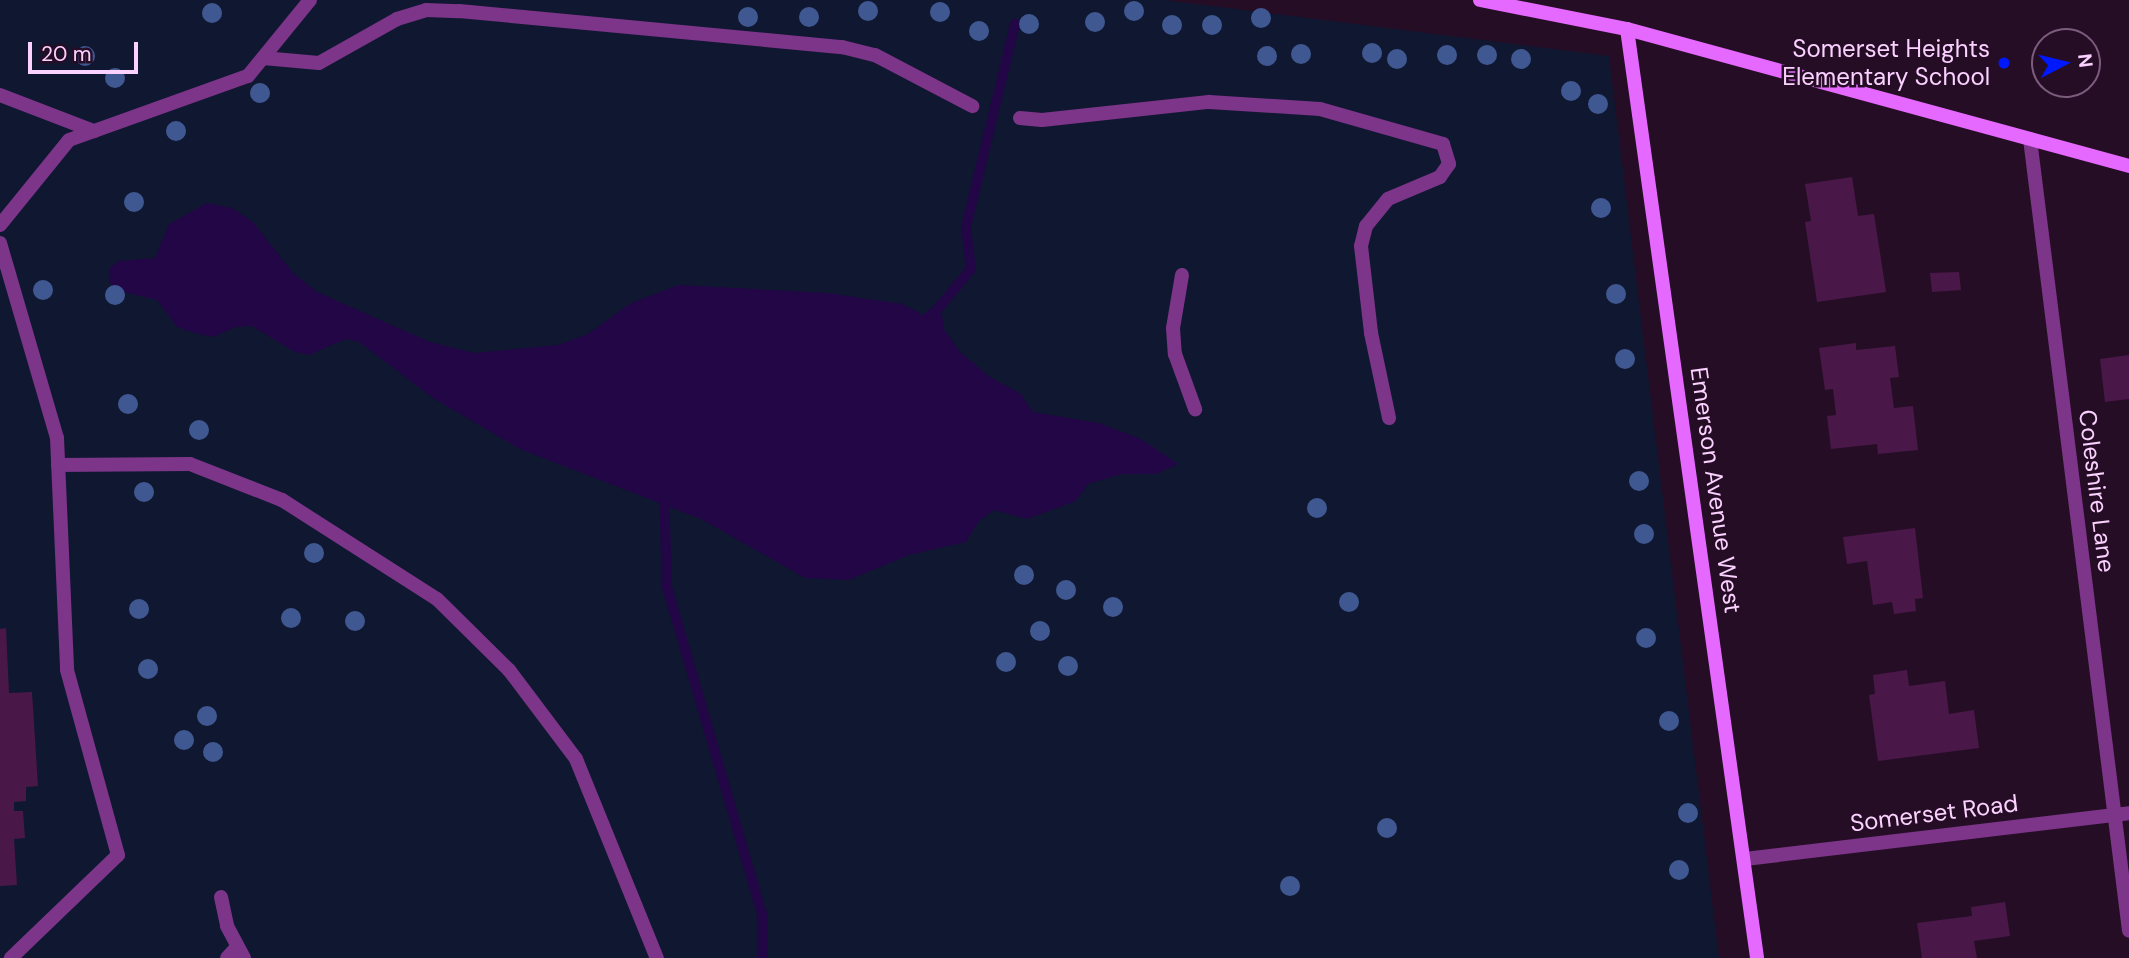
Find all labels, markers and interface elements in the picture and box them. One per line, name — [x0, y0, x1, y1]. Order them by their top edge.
scale bar — [32, 28, 142, 72]
north arrow — [2031, 28, 2101, 98]
place label: Somerset Heights Elementary School — [1782, 35, 1990, 91]
text: 20 m — [41, 40, 92, 68]
text: N — [2072, 52, 2099, 69]
marker: Somerset Heights Elementary School — [1996, 55, 2012, 71]
street label: Emerson Avenue West — [1684, 365, 1748, 615]
street label: Coleshire Lane — [2073, 408, 2121, 574]
street label: Somerset Road — [1848, 788, 2020, 838]

